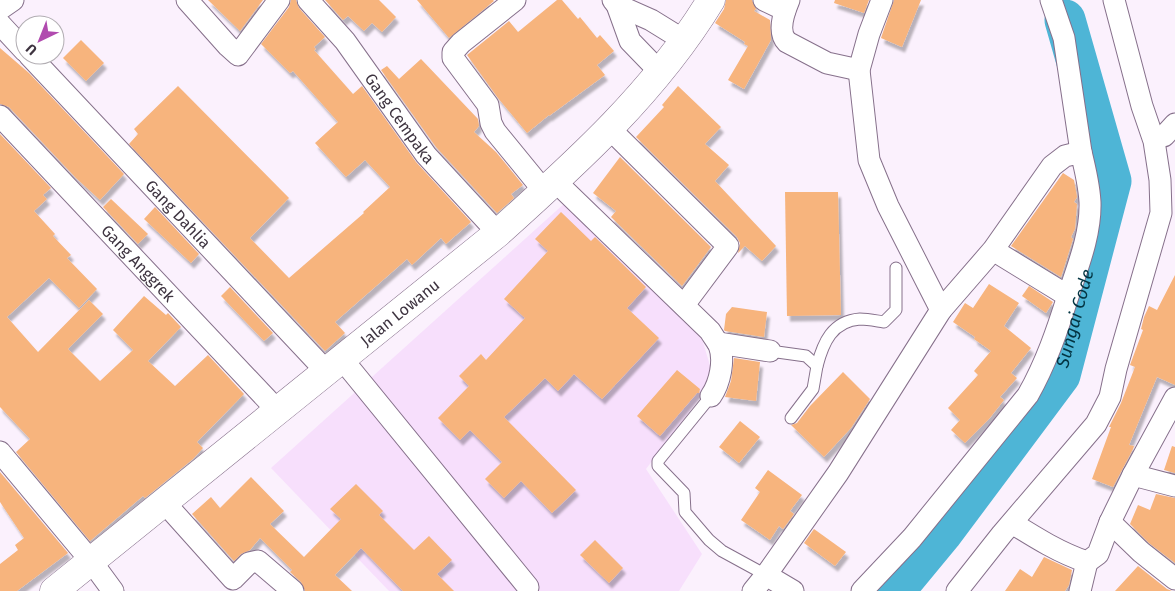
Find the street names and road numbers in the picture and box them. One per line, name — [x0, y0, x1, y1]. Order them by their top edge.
street label: Gang Cempaka — [361, 70, 438, 168]
street label: Gang Dahlia — [141, 176, 215, 252]
street label: Gang Anggrek — [97, 221, 179, 306]
street label: Jalan Lowanu — [357, 275, 443, 350]

